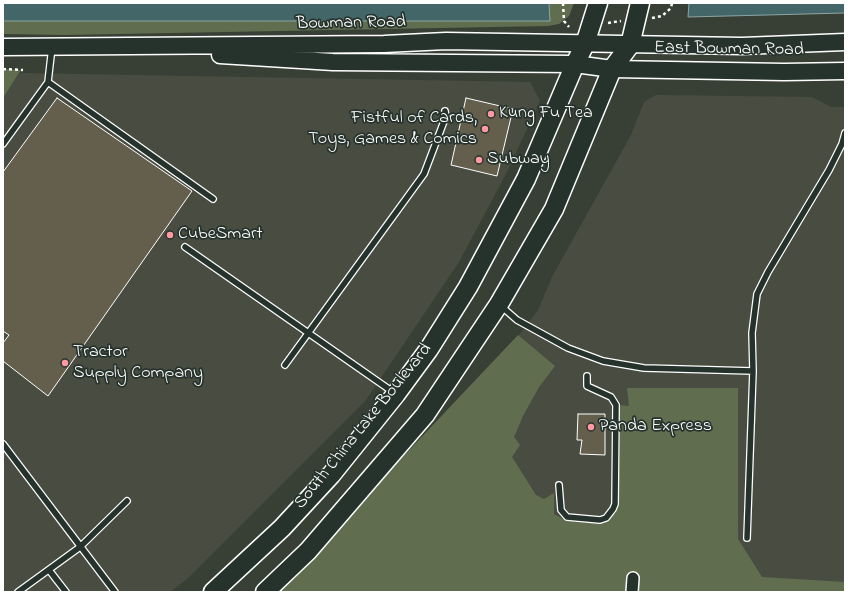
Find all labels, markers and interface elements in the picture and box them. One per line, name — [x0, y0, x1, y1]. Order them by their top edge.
street label: Bowman Road — [296, 12, 406, 36]
street label: East Bowman Road — [654, 38, 804, 62]
place label: Kung Fu Tea — [499, 103, 593, 125]
place label: Fistful of Cards, Toys, Games & Comics — [308, 108, 477, 150]
marker: Kung Fu Tea — [486, 109, 496, 119]
marker: Fistful of Cards, Toys, Games & Comics — [480, 124, 490, 134]
place label: Subway — [487, 149, 550, 171]
marker: Subway — [474, 155, 484, 165]
place label: CubeSmart — [178, 224, 263, 246]
marker: CubeSmart — [165, 230, 175, 240]
street label: South China Lake Boulevard — [290, 340, 438, 514]
place label: Tractor Supply Company — [73, 342, 203, 384]
marker: Tractor Supply Company — [60, 358, 70, 368]
place label: Panda Express — [599, 416, 712, 438]
marker: Panda Express — [586, 422, 596, 432]

